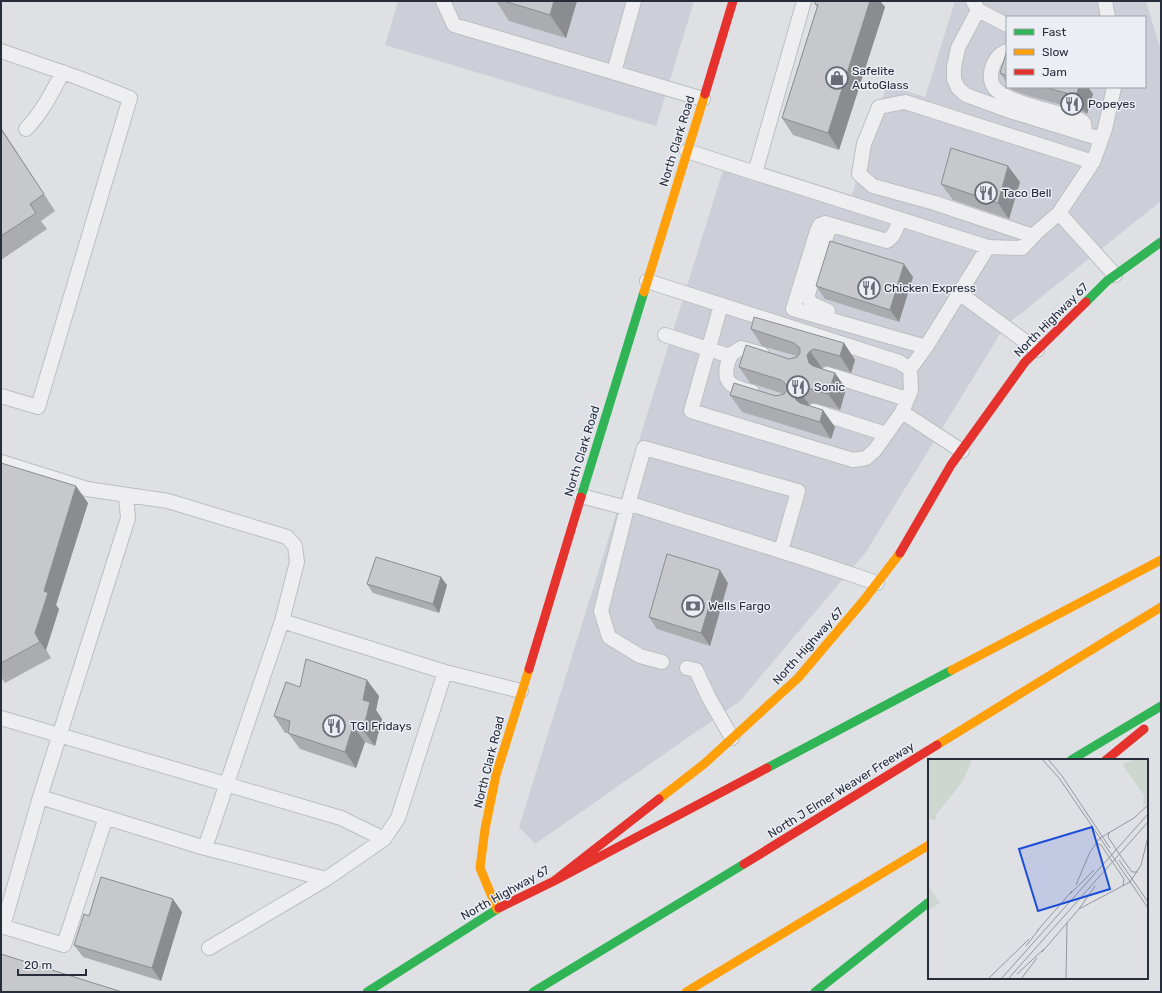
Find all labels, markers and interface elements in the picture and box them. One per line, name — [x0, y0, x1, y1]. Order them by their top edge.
legend — [1006, 16, 1146, 88]
text: Fast — [1042, 25, 1066, 39]
text: Slow — [1042, 45, 1069, 59]
place label: Safelite AutoGlass — [852, 64, 909, 92]
shop icon: Safelite AutoGlass — [824, 65, 850, 91]
text: Jam — [1042, 65, 1067, 79]
restaurant icon: Popeyes — [1059, 91, 1085, 117]
street label: North Clark Road — [657, 94, 697, 188]
place label: Popeyes — [1088, 97, 1135, 111]
restaurant icon: Taco Bell — [973, 180, 999, 206]
place label: Taco Bell — [1002, 186, 1052, 200]
restaurant icon: Chicken Express — [856, 275, 882, 301]
street label: North Highway 67 — [1011, 280, 1091, 360]
place label: Chicken Express — [884, 281, 976, 295]
restaurant icon: Sonic — [785, 374, 811, 400]
place label: Sonic — [814, 380, 846, 394]
street label: North Clark Road — [562, 404, 602, 498]
bank icon: Wells Fargo — [680, 593, 706, 619]
place label: Wells Fargo — [708, 599, 771, 613]
street label: North Highway 67 — [770, 605, 846, 687]
restaurant icon: TGI Fridays — [321, 713, 347, 739]
street label: North Clark Road — [471, 715, 507, 809]
place label: TGI Fridays — [350, 719, 412, 733]
street label: North J Elmer Weaver Freeway — [765, 739, 917, 841]
inset map — [928, 759, 1148, 979]
street label: North Highway 67 — [458, 863, 552, 923]
scale bar — [18, 951, 86, 977]
text: 20 m — [24, 958, 52, 972]

